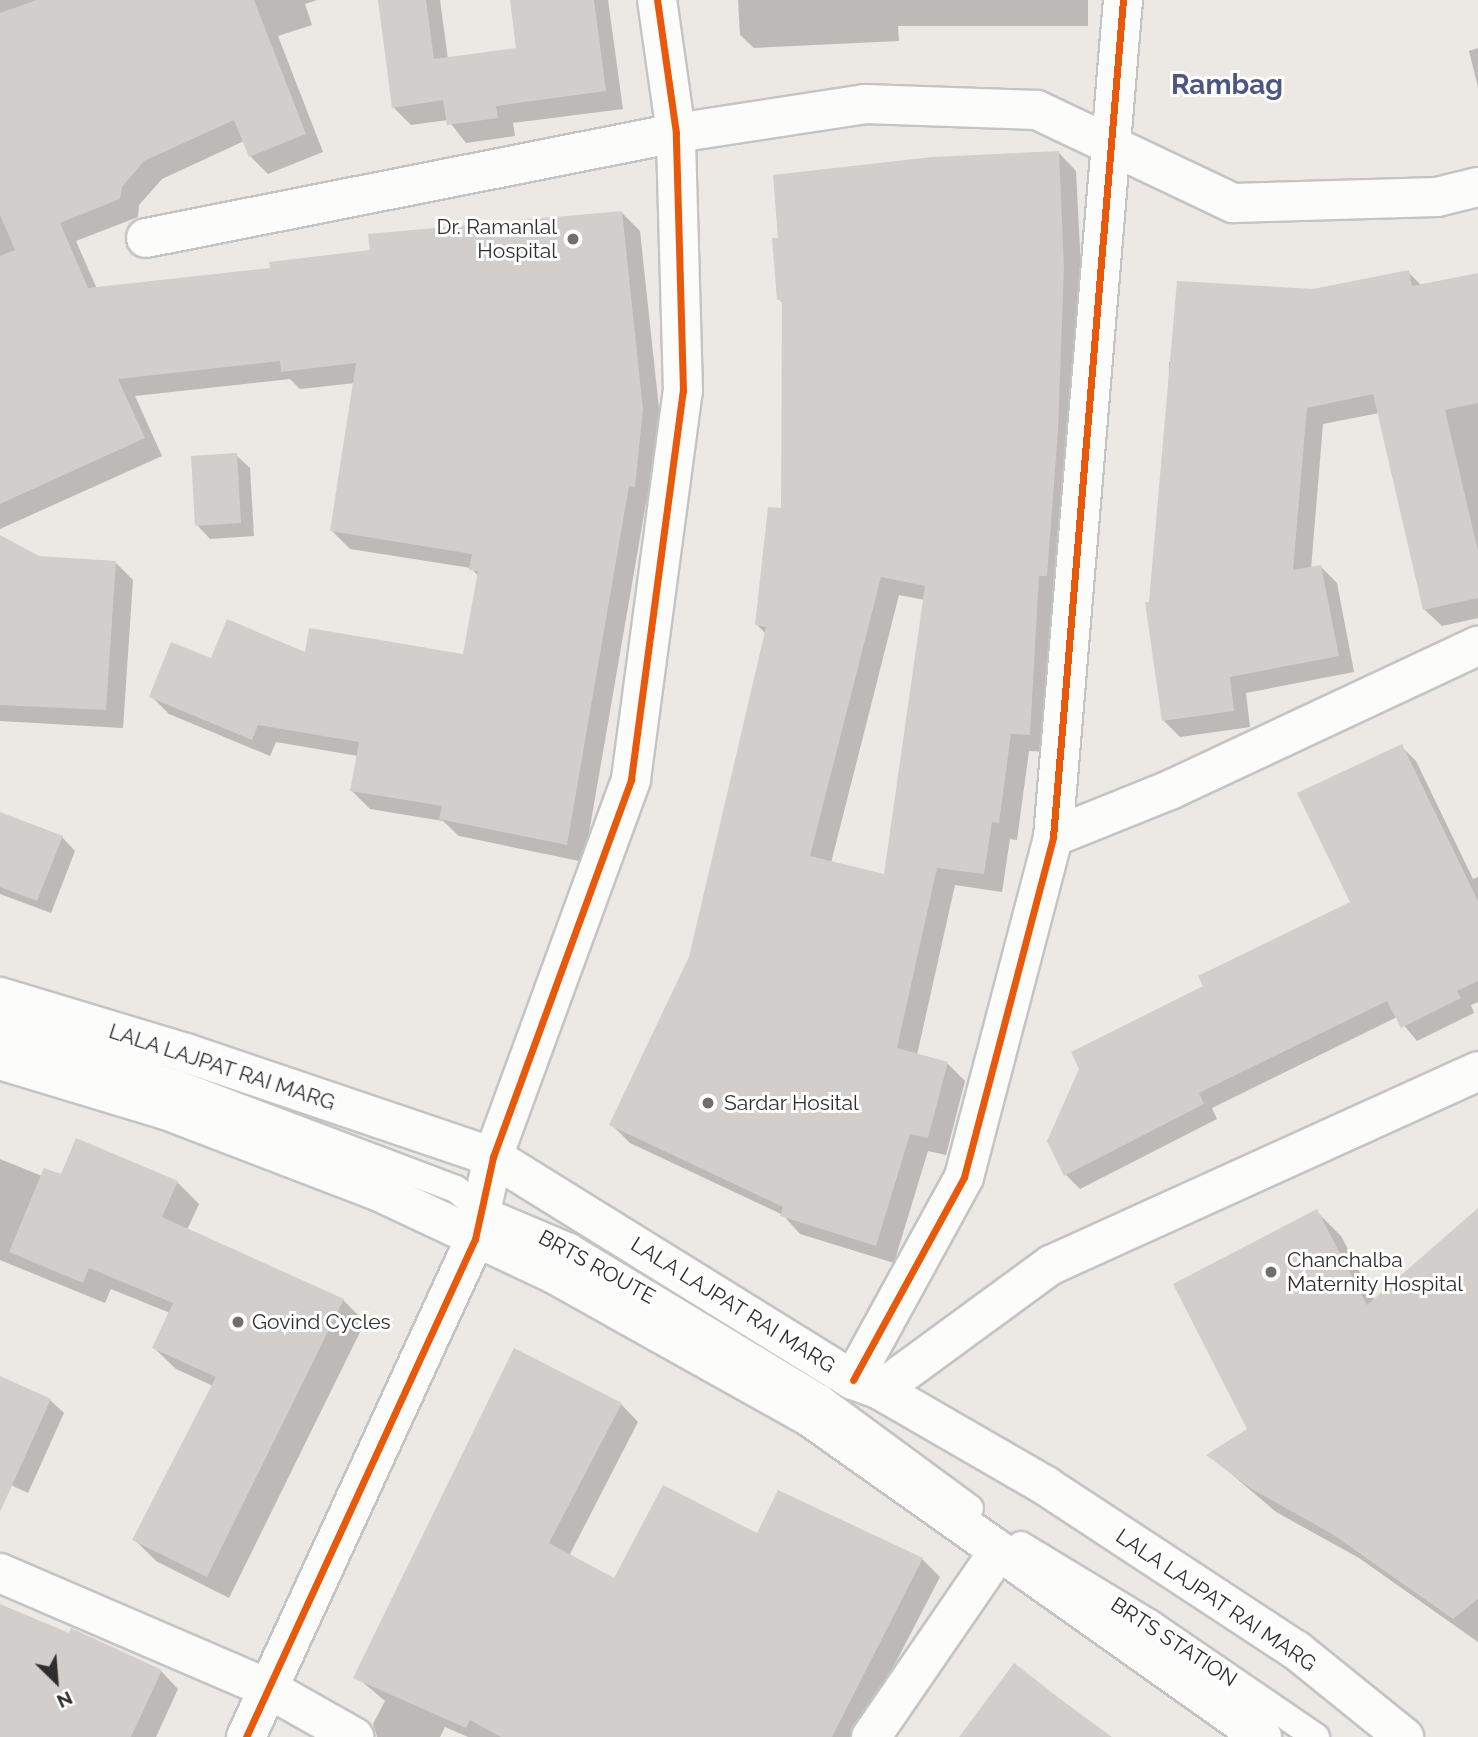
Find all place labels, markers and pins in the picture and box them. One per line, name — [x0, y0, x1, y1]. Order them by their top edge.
place label: Dr. Ramanlal Hospital — [436, 214, 557, 264]
marker: Dr. Ramanlal Hospital — [563, 229, 583, 249]
place label: Sardar Hosital — [724, 1090, 859, 1116]
marker: Sardar Hosital — [698, 1093, 718, 1113]
place label: Chanchalba Maternity Hospital — [1287, 1247, 1464, 1297]
marker: Chanchalba Maternity Hospital — [1261, 1262, 1281, 1282]
place label: Govind Cycles — [252, 1309, 391, 1335]
marker: Govind Cycles — [230, 1314, 246, 1330]

